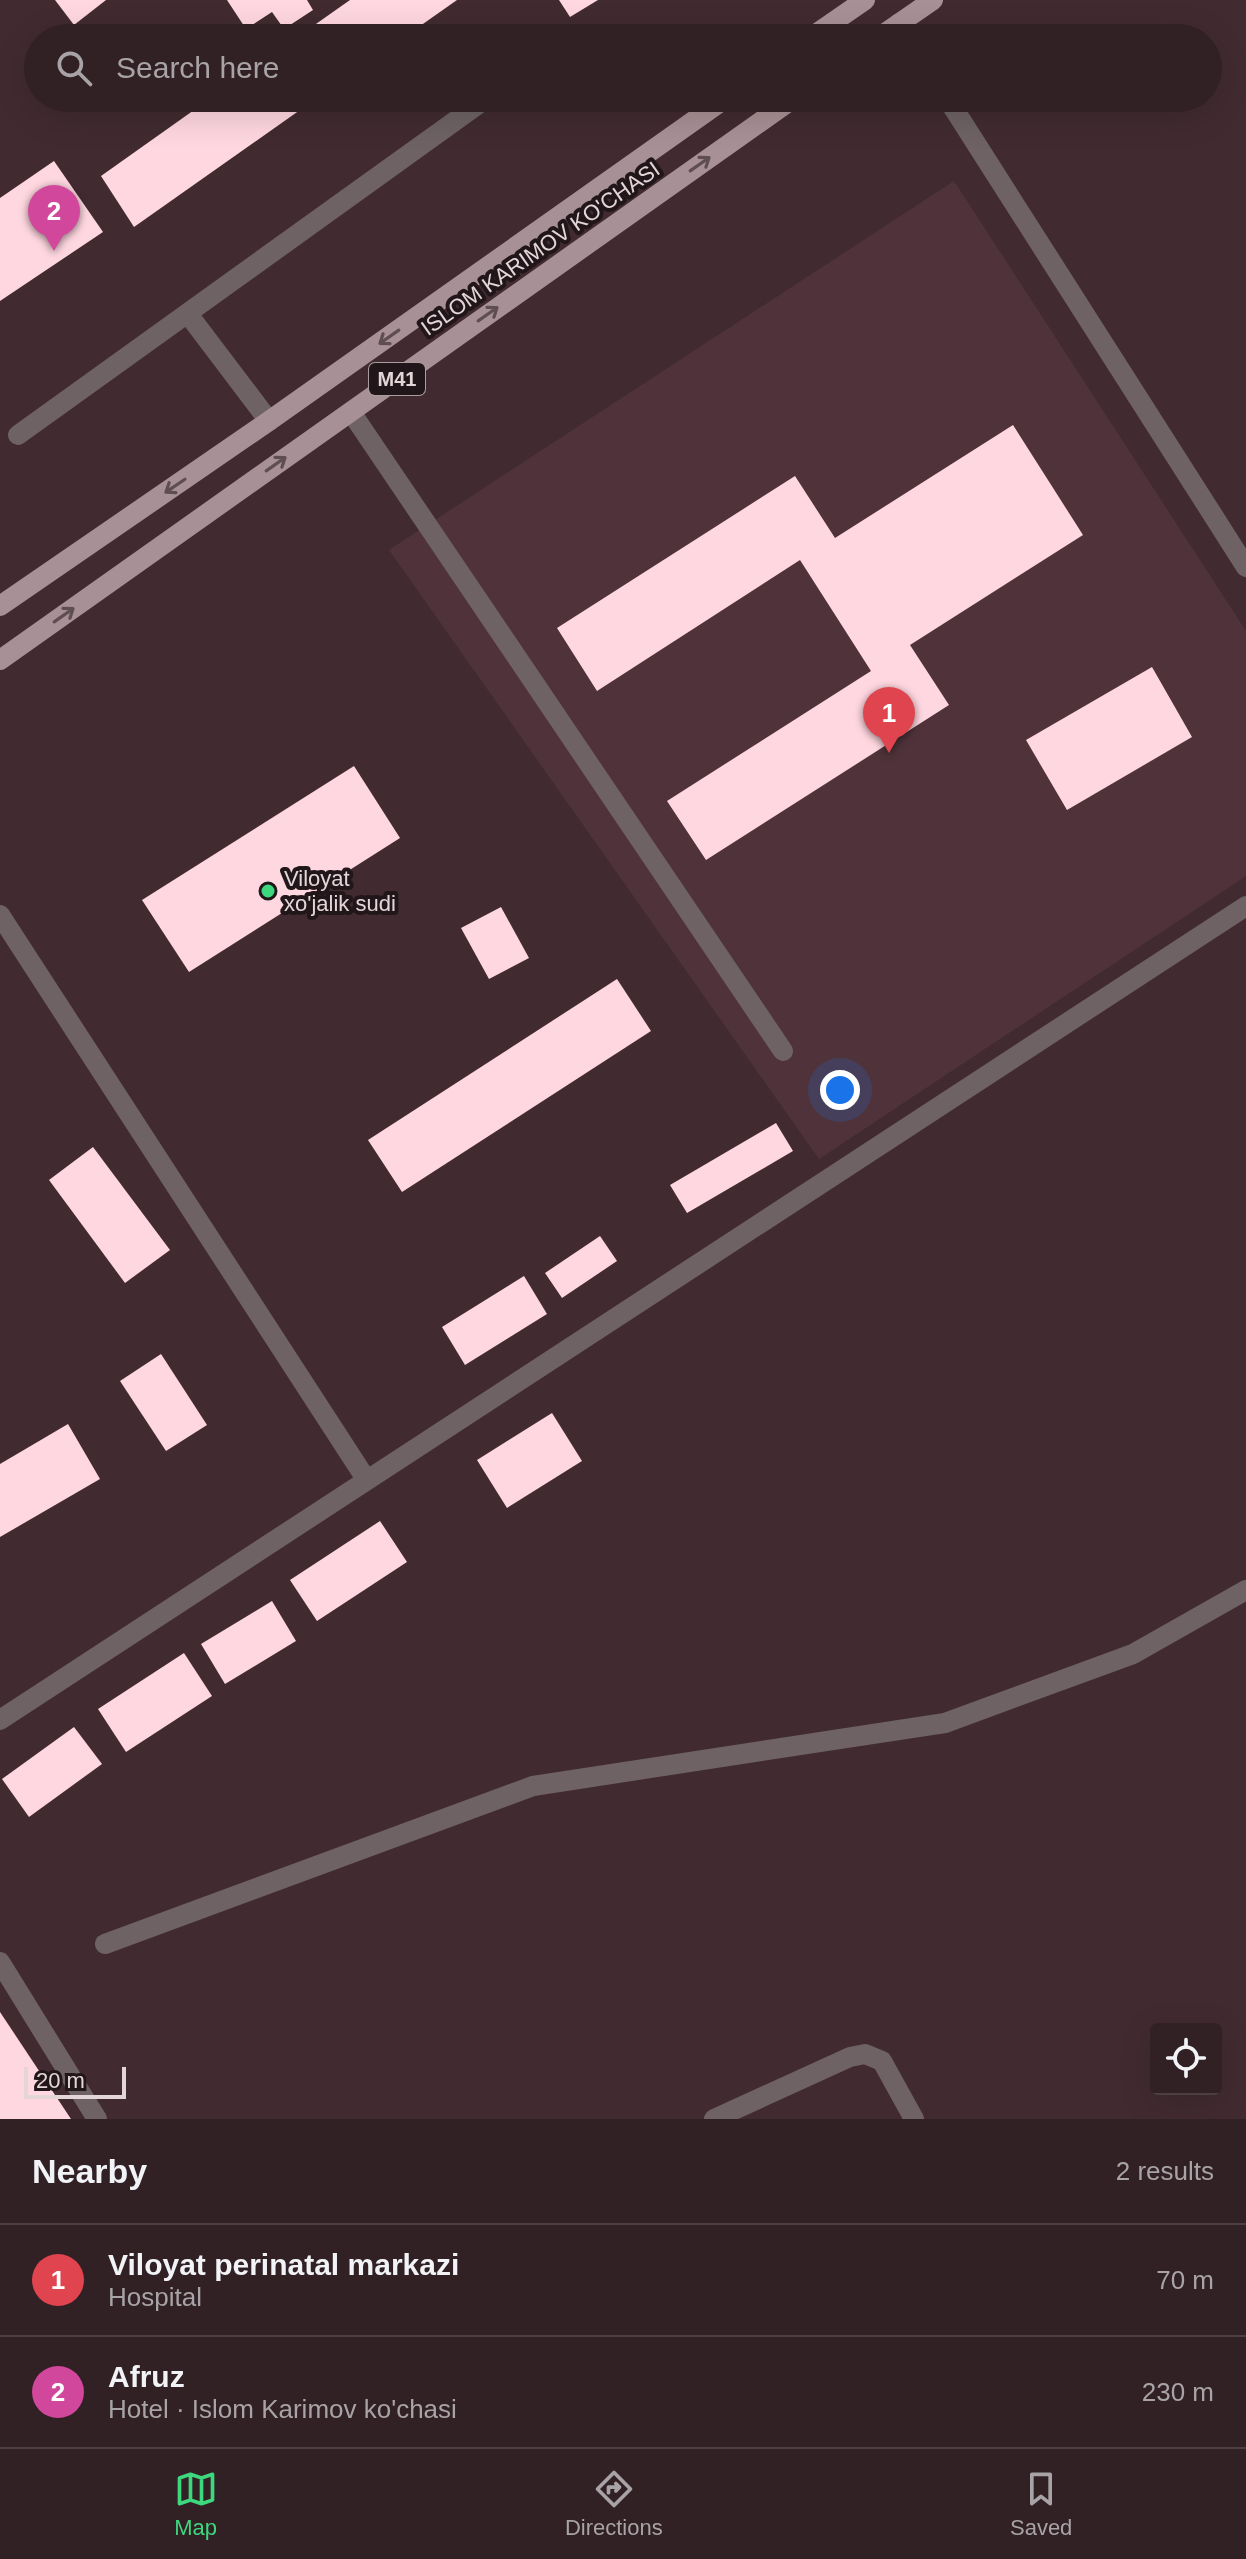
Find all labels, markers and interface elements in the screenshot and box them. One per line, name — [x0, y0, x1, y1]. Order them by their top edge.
search box — [24, 24, 1222, 112]
icon: search — [52, 46, 96, 90]
text: Search here — [116, 51, 279, 84]
street label: ISLOM KARIMOV KO'CHASI — [416, 156, 664, 340]
one-way arrow — [689, 156, 711, 172]
pin: 2 — [28, 185, 80, 251]
one-way arrow — [477, 306, 499, 322]
one-way arrow — [378, 329, 400, 345]
road number: M41 — [369, 363, 425, 395]
one-way arrow — [265, 456, 286, 473]
one-way arrow — [165, 478, 187, 494]
one-way arrow — [52, 606, 74, 623]
pin: 1 — [863, 687, 915, 753]
place label: Viloyat xo'jalik sudi — [284, 866, 396, 916]
marker: Viloyat xo'jalik sudi — [259, 882, 277, 900]
your location — [820, 1070, 860, 1110]
map controls — [1150, 2023, 1222, 2095]
button: locate — [1150, 2023, 1222, 2095]
scale bar — [24, 2063, 126, 2099]
text: 20 m — [36, 2068, 85, 2093]
text: Nearby — [32, 2152, 147, 2190]
text: 2 results — [1116, 2156, 1214, 2186]
text: Viloyat perinatal markazi — [108, 2248, 459, 2281]
text: 1 — [51, 2265, 65, 2295]
text: 70 m — [1156, 2265, 1214, 2295]
text: Hospital — [108, 2282, 202, 2312]
text: Afruz — [108, 2360, 185, 2393]
text: 2 — [51, 2377, 65, 2407]
text: 230 m — [1142, 2377, 1214, 2407]
text: Hotel · Islom Karimov ko'chasi — [108, 2394, 457, 2424]
tab: Map — [174, 2467, 218, 2541]
tab: Directions — [565, 2467, 663, 2541]
tab: Saved — [1010, 2467, 1072, 2541]

